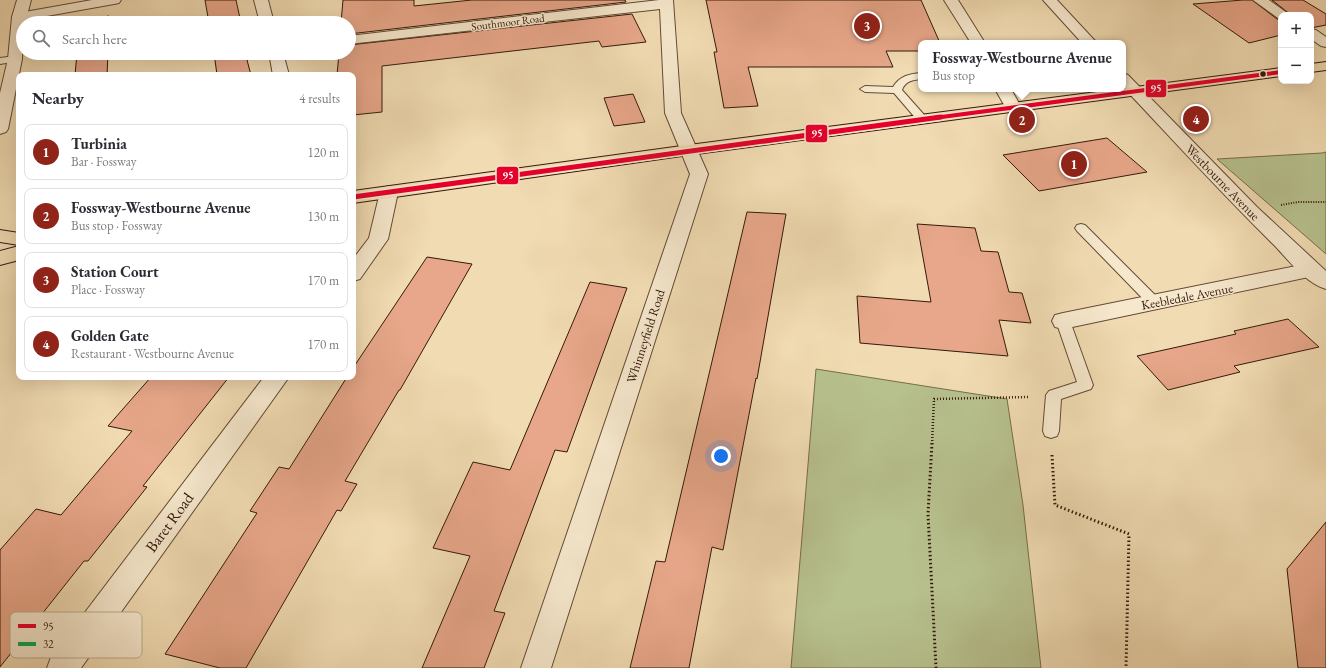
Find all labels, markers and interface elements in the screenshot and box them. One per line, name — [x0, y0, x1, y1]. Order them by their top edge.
street label: Southmoor Road — [471, 11, 546, 33]
pin: 3 — [854, 11, 880, 41]
map controls — [1278, 12, 1314, 84]
button: + — [1278, 12, 1314, 48]
search box — [16, 16, 356, 60]
icon: search — [30, 27, 52, 49]
text: Search here — [62, 29, 127, 48]
popup — [918, 40, 1126, 92]
text: Fossway-Westbourne Avenue — [932, 48, 1112, 67]
button: − — [1278, 48, 1314, 84]
text: Bus stop — [932, 67, 975, 84]
unlabelled marker — [1258, 69, 1268, 79]
line badge: 95 — [1145, 79, 1167, 98]
text: 95 — [1150, 81, 1162, 95]
text: Nearby — [32, 87, 84, 109]
text: 4 results — [299, 90, 340, 107]
pin: 4 — [1183, 104, 1209, 134]
pin: 2 — [1009, 105, 1035, 135]
line badge: 95 — [805, 124, 828, 143]
text: 95 — [811, 126, 823, 140]
text: Turbinia — [71, 134, 127, 153]
street label: Westbourne Avenue — [1182, 140, 1264, 224]
text: 1 — [43, 144, 49, 161]
text: 120 m — [308, 144, 339, 161]
pin: 1 — [1061, 149, 1087, 179]
text: Bar · Fossway — [71, 153, 137, 170]
line badge: 95 — [496, 166, 519, 185]
text: 95 — [502, 168, 514, 182]
text: Fossway-Westbourne Avenue — [71, 198, 250, 217]
text: 2 — [43, 208, 49, 225]
text: 130 m — [308, 208, 339, 225]
text: Bus stop · Fossway — [71, 217, 162, 234]
text: Station Court — [71, 262, 159, 281]
text: 3 — [43, 272, 49, 289]
text: 170 m — [308, 272, 339, 289]
street label: Keebledale Avenue — [1140, 279, 1235, 314]
text: Place · Fossway — [71, 281, 145, 298]
street label: Whinneyfield Road — [622, 287, 669, 385]
text: Golden Gate — [71, 326, 149, 345]
text: 4 — [43, 336, 49, 353]
text: 170 m — [308, 336, 339, 353]
text: Restaurant · Westbourne Avenue — [71, 345, 234, 362]
your location — [711, 446, 731, 466]
street label: Baret Road — [141, 487, 199, 556]
legend — [10, 612, 142, 658]
text: 95 — [43, 619, 54, 633]
text: 32 — [43, 637, 54, 651]

